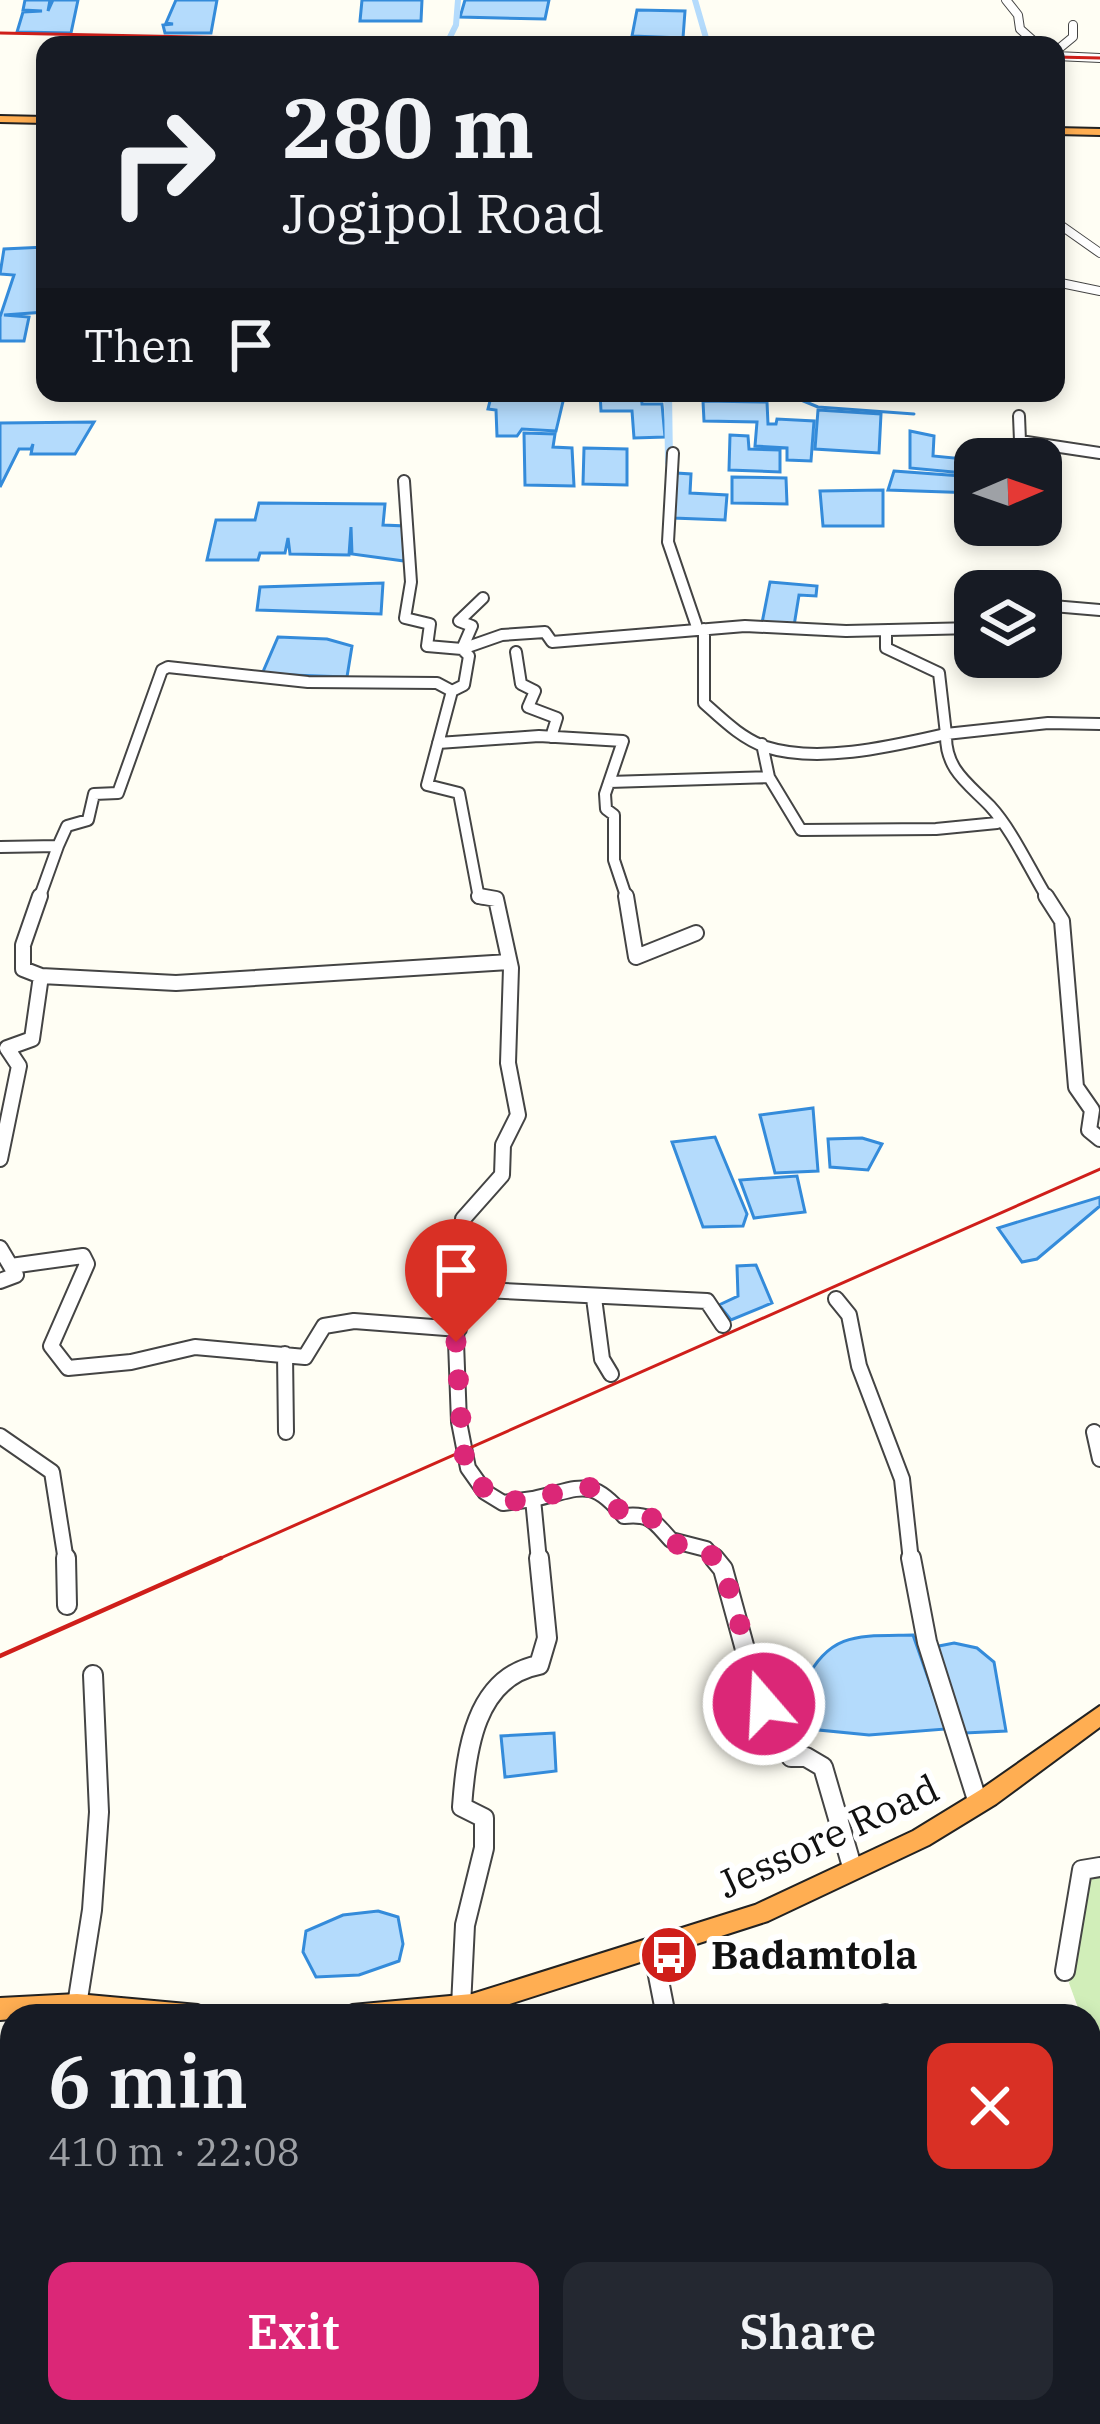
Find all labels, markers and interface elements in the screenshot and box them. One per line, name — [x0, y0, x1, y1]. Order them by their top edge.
text: 280 m — [282, 72, 534, 181]
icon: right — [84, 84, 240, 240]
text: Jogipol Road — [282, 178, 605, 248]
icon: arrive — [218, 312, 284, 378]
text: Then — [84, 316, 194, 374]
north arrow — [954, 438, 1062, 546]
map controls — [954, 438, 1062, 678]
button: layers — [954, 570, 1062, 678]
pin — [405, 1219, 507, 1342]
icon: arrive — [423, 1237, 489, 1303]
position arrow — [701, 1641, 827, 1767]
street label: Jessore Road — [709, 1762, 947, 1909]
bus stop icon: Badamtola — [638, 1924, 700, 1986]
place label: Badamtola — [711, 1929, 918, 1980]
text: 6 min — [48, 2034, 248, 2128]
button: close — [927, 2043, 1053, 2169]
text: 410 m · 22:08 — [48, 2126, 300, 2177]
button: Exit — [48, 2262, 539, 2400]
button: Share — [563, 2262, 1053, 2400]

